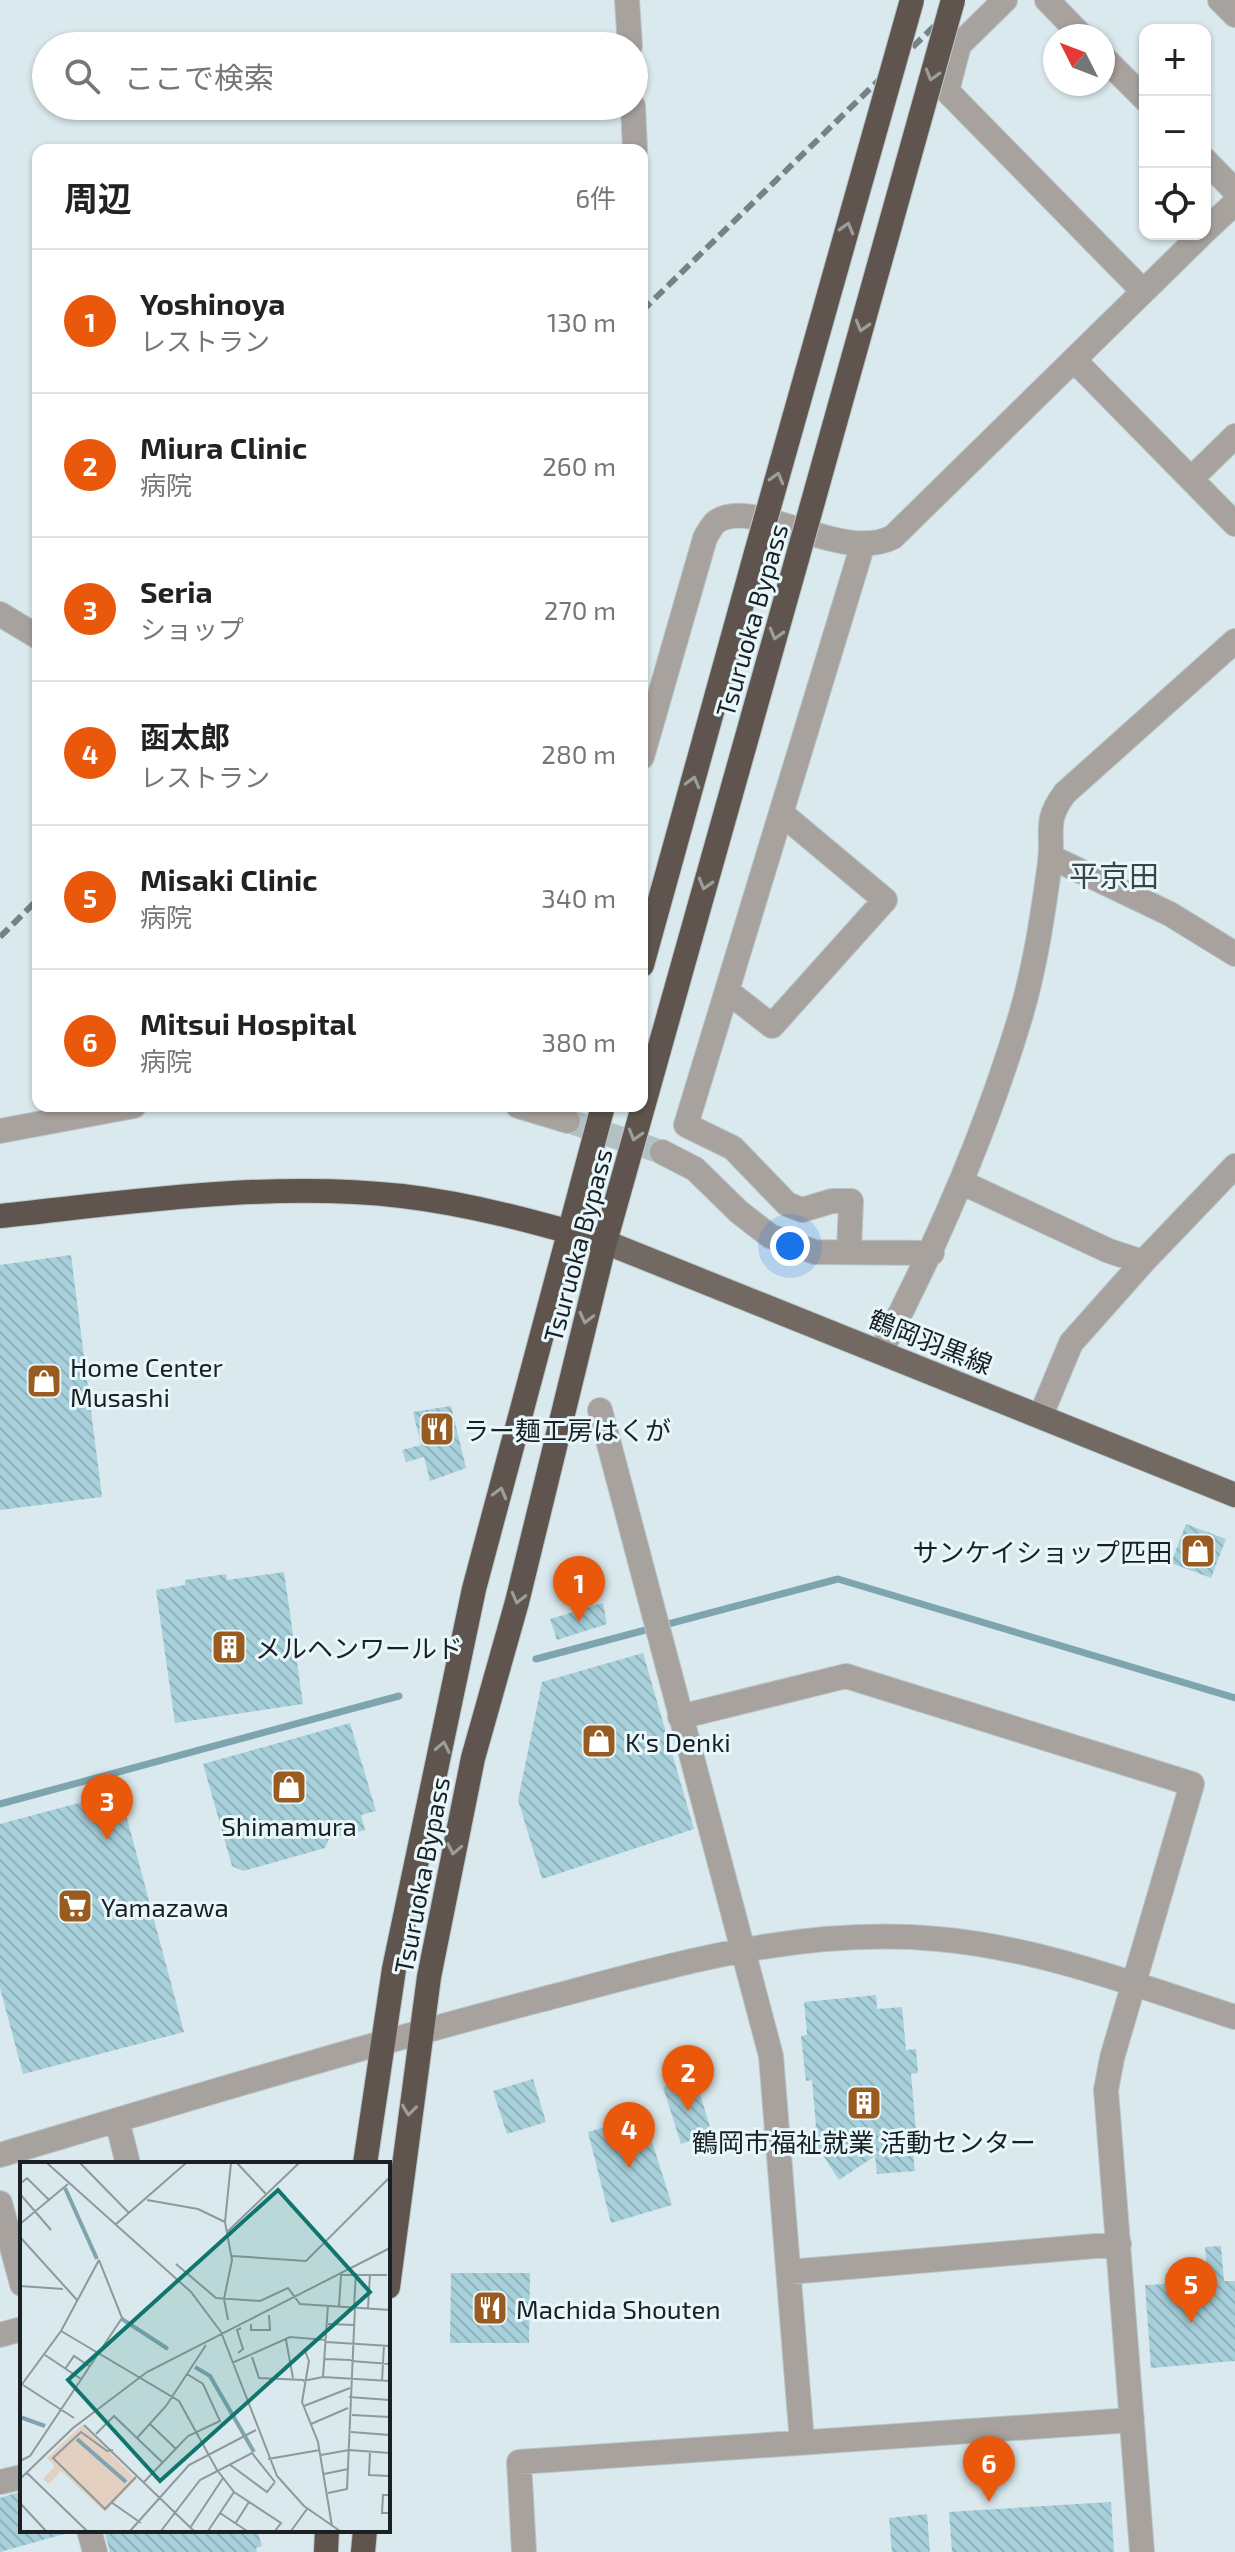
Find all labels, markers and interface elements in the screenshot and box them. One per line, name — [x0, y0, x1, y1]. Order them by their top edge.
north arrow — [1043, 24, 1115, 96]
map controls — [1139, 24, 1211, 240]
button: + — [1139, 24, 1211, 96]
search box — [32, 32, 648, 120]
icon: search — [60, 54, 104, 98]
text: ここで検索 — [124, 59, 274, 95]
one-way arrow — [925, 68, 941, 82]
button: − — [1139, 96, 1211, 168]
button: locate — [1139, 168, 1211, 240]
text: 周辺 — [64, 177, 132, 218]
text: 6件 — [575, 182, 616, 213]
one-way arrow — [838, 222, 855, 236]
text: Yoshinoya — [140, 285, 285, 321]
text: 1 — [84, 306, 96, 337]
text: 130 m — [547, 306, 616, 337]
one-way arrow — [855, 318, 871, 332]
text: レストラン — [140, 325, 270, 356]
text: Miura Clinic — [140, 429, 307, 465]
text: 2 — [82, 450, 98, 481]
text: 260 m — [542, 450, 616, 481]
text: 病院 — [140, 469, 192, 500]
one-way arrow — [768, 472, 784, 486]
street label: Tsuruoka Bypass — [709, 520, 793, 720]
text: Seria — [140, 573, 213, 609]
text: 3 — [83, 594, 97, 625]
text: 270 m — [544, 594, 616, 625]
text: ショップ — [140, 613, 244, 644]
one-way arrow — [768, 627, 785, 641]
text: 函太郎 — [140, 718, 230, 754]
text: 4 — [82, 738, 98, 769]
text: 280 m — [541, 738, 616, 769]
text: レストラン — [140, 761, 270, 792]
one-way arrow — [683, 776, 700, 790]
district label: 平京田 — [1069, 857, 1159, 893]
text: Misaki Clinic — [140, 861, 318, 897]
one-way arrow — [698, 877, 715, 891]
text: 5 — [83, 882, 97, 913]
text: 340 m — [541, 882, 616, 913]
text: 病院 — [140, 901, 192, 932]
text: Mitsui Hospital — [140, 1005, 356, 1041]
text: 6 — [82, 1026, 98, 1057]
text: 380 m — [542, 1026, 616, 1057]
text: 病院 — [140, 1045, 192, 1076]
one-way arrow — [628, 1127, 644, 1141]
street label: Tsuruoka Bypass — [536, 1145, 618, 1345]
your location — [770, 1226, 810, 1266]
street label: 鶴岡羽黒線 — [865, 1302, 997, 1380]
one-way arrow — [579, 1310, 596, 1324]
place label: Home Center Musashi — [70, 1351, 223, 1412]
shop icon: Home Center Musashi — [25, 1362, 63, 1400]
restaurant icon: ラー麺工房はくが — [418, 1410, 456, 1448]
place label: ラー麺工房はくが — [463, 1414, 671, 1445]
one-way arrow — [491, 1487, 507, 1501]
shop icon: サンケイショップ匹田 — [1179, 1532, 1217, 1570]
place label: サンケイショップ匹田 — [913, 1536, 1172, 1567]
pin: 1 — [553, 1556, 605, 1622]
one-way arrow — [511, 1590, 528, 1604]
building icon: メルヘンワールド — [210, 1628, 248, 1666]
place label: メルヘンワールド — [255, 1632, 463, 1663]
shop icon: K's Denki — [580, 1722, 618, 1760]
place label: K's Denki — [625, 1726, 731, 1757]
one-way arrow — [433, 1740, 450, 1753]
shop icon: Shimamura — [270, 1768, 308, 1806]
pin: 3 — [81, 1774, 133, 1840]
street label: Tsuruoka Bypass — [387, 1774, 455, 1976]
place label: Shimamura — [221, 1810, 357, 1841]
one-way arrow — [446, 1842, 463, 1856]
supermarket icon: Yamazawa — [56, 1887, 94, 1925]
place label: Yamazawa — [101, 1891, 229, 1922]
pin: 2 — [662, 2045, 714, 2111]
building icon: 鶴岡市福祉就業 活動センター — [845, 2084, 883, 2122]
pin: 4 — [603, 2102, 655, 2168]
one-way arrow — [401, 2103, 418, 2117]
place label: 鶴岡市福祉就業 活動センター — [692, 2126, 1036, 2157]
inset map — [20, 2162, 390, 2532]
pin: 5 — [1165, 2257, 1217, 2323]
restaurant icon: Machida Shouten — [471, 2289, 509, 2327]
place label: Machida Shouten — [516, 2293, 721, 2324]
pin: 6 — [963, 2436, 1015, 2502]

